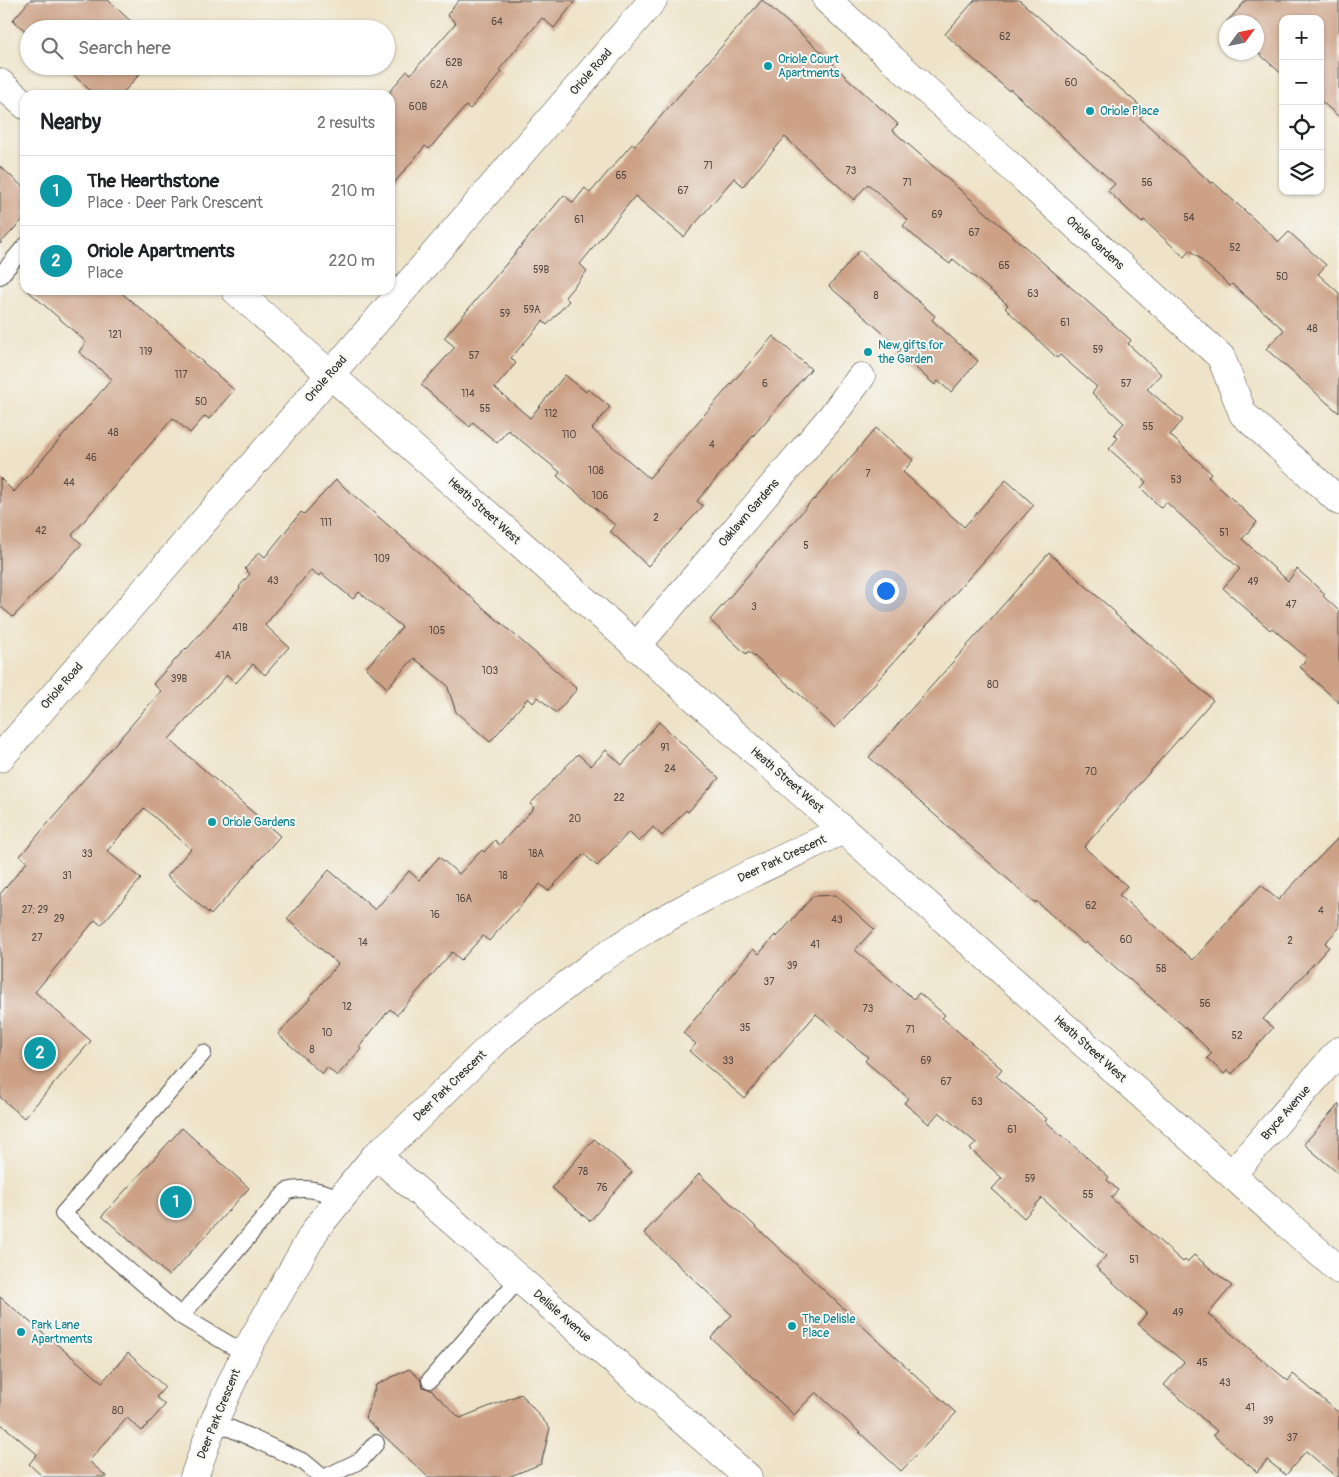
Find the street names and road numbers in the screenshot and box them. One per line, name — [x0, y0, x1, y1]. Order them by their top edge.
street label: Oriole Road — [567, 46, 615, 98]
street label: Oriole Gardens — [1063, 213, 1128, 273]
street label: Oriole Road — [302, 353, 350, 405]
street label: Heath Street West — [444, 474, 524, 548]
street label: Oaklawn Gardens — [715, 475, 783, 550]
street label: Oriole Road — [38, 660, 86, 712]
street label: Heath Street West — [747, 744, 827, 816]
street label: Deer Park Crescent — [735, 832, 829, 886]
street label: Heath Street West — [1050, 1012, 1130, 1086]
street label: Deer Park Crescent — [410, 1047, 490, 1125]
street label: Bryce Avenue — [1258, 1082, 1314, 1143]
street label: Delisle Avenue — [530, 1287, 594, 1345]
street label: Deer Park Crescent — [194, 1367, 244, 1461]

